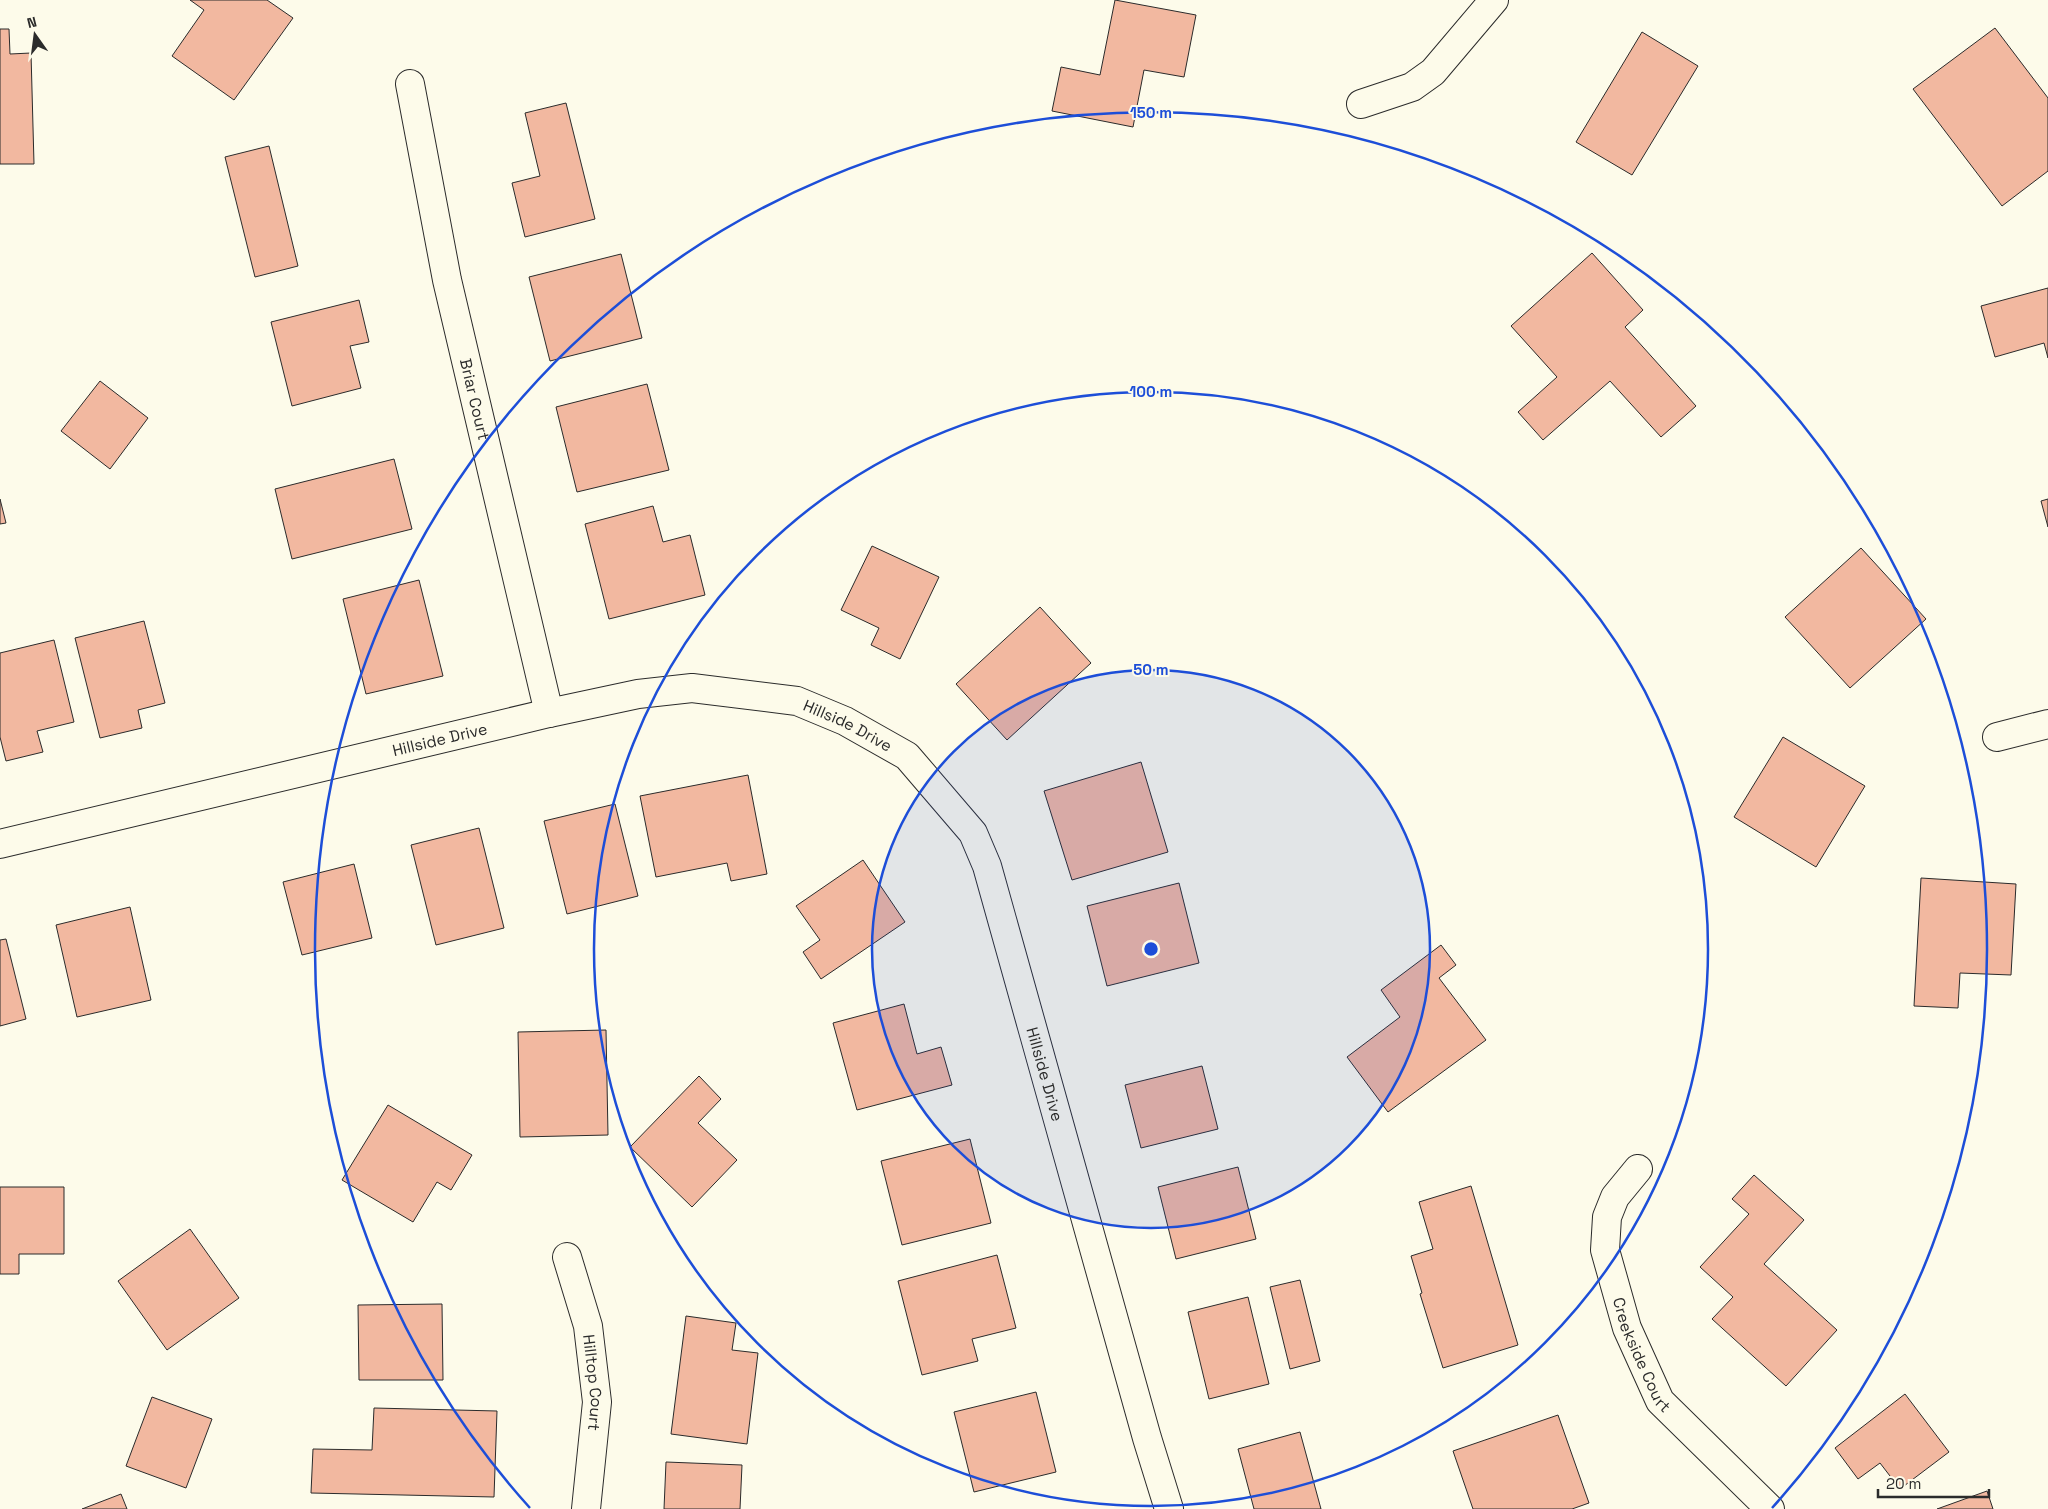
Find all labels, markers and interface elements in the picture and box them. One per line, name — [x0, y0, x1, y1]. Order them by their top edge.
north arrow — [10, 10, 60, 60]
text: N — [25, 13, 39, 32]
text: 150 m — [1130, 103, 1172, 122]
street label: Briar Court — [455, 356, 495, 442]
text: 100 m — [1130, 382, 1172, 401]
text: 50 m — [1133, 660, 1169, 679]
street label: Hillside Drive — [800, 694, 896, 756]
street label: Hillside Drive — [390, 718, 489, 761]
centre of rings — [1142, 940, 1160, 958]
street label: Hillside Drive — [1022, 1025, 1068, 1124]
street label: Creekside Court — [1608, 1295, 1676, 1417]
street label: Hilltop Court — [579, 1333, 608, 1432]
scale bar — [1878, 1466, 1989, 1498]
text: 20 m — [1886, 1474, 1921, 1493]

